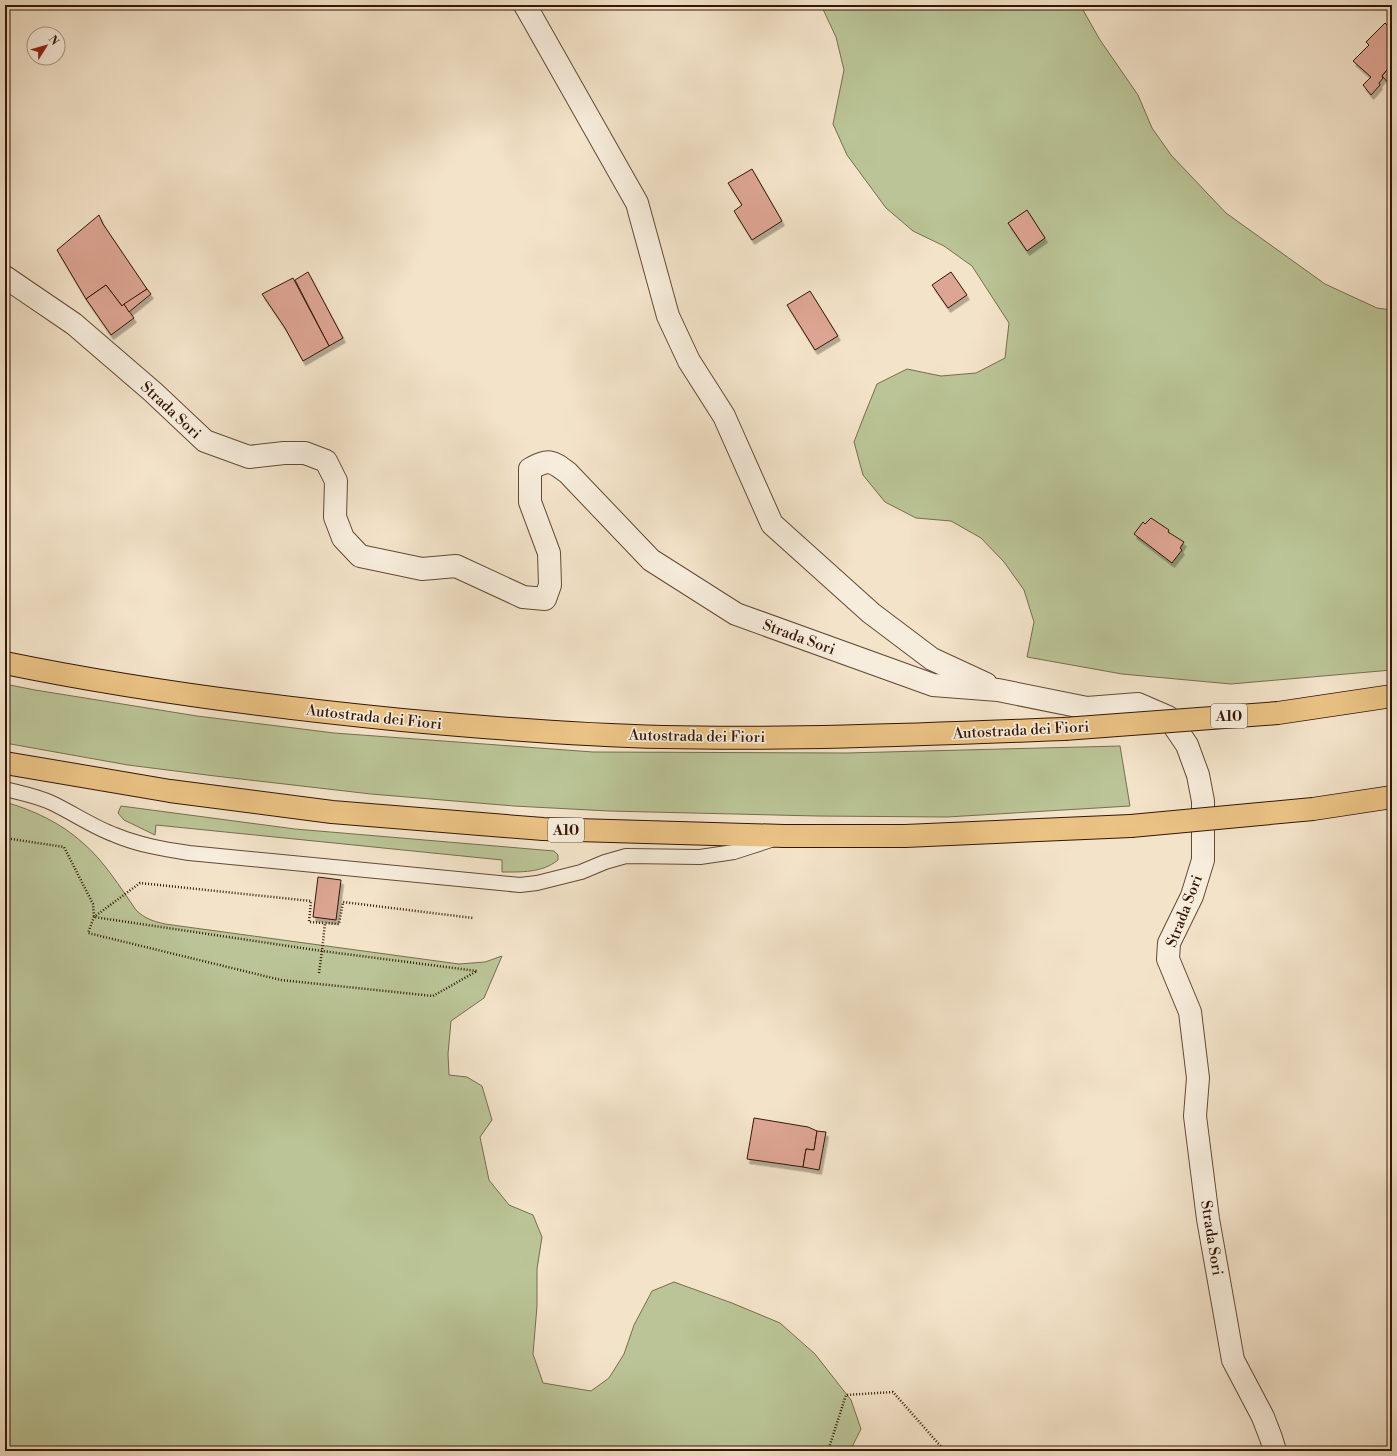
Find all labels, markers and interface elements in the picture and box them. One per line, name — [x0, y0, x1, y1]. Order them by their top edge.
north arrow — [26, 26, 66, 66]
text: N — [45, 33, 62, 49]
street label: Strada Sori — [136, 378, 205, 443]
street label: Strada Sori — [760, 616, 838, 659]
street label: Autostrada dei Fiori — [304, 701, 443, 734]
road number: A10 — [1211, 704, 1247, 728]
street label: Autostrada dei Fiori — [951, 717, 1090, 744]
street label: Autostrada dei Fiori — [628, 726, 765, 747]
road number: A10 — [548, 818, 584, 842]
street label: Strada Sori — [1162, 872, 1207, 950]
street label: Strada Sori — [1196, 1199, 1227, 1277]

